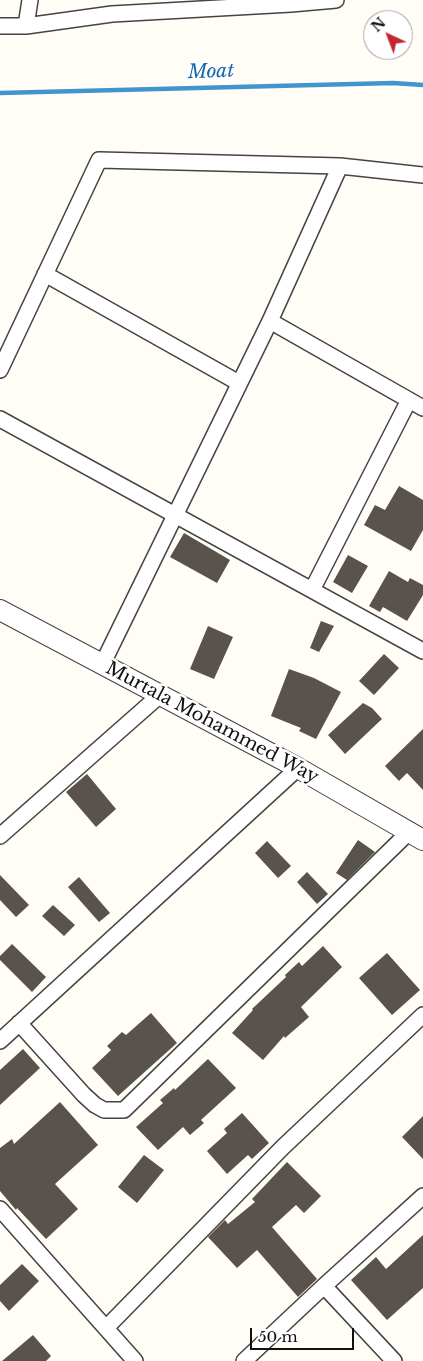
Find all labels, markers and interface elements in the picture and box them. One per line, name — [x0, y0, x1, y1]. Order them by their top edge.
north arrow — [363, 10, 413, 60]
text: N — [367, 14, 389, 36]
water label: Moat — [187, 60, 235, 84]
street label: Murtala Mohammed Way — [102, 658, 322, 788]
scale bar — [253, 1318, 357, 1350]
text: 50 m — [258, 1327, 298, 1346]

